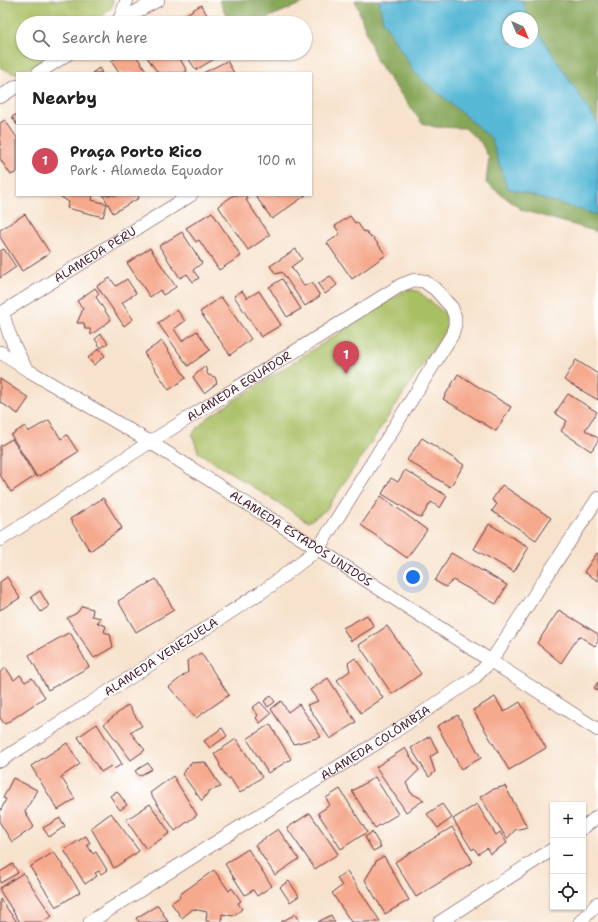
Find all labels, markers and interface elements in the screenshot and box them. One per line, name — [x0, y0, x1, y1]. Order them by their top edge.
north arrow — [502, 12, 538, 48]
search box — [16, 16, 312, 60]
icon: search — [30, 27, 52, 49]
text: Search here — [62, 28, 148, 48]
text: Nearby — [32, 87, 97, 109]
text: Praça Porto Rico — [70, 142, 202, 162]
text: 1 — [42, 152, 48, 169]
text: 100 m — [257, 152, 296, 169]
text: Park · Alameda Equador — [70, 162, 224, 179]
street label: ALAMEDA PERU — [51, 223, 139, 286]
pin: 1 — [333, 341, 359, 374]
street label: ALAMEDA EQUADOR — [184, 348, 294, 425]
street label: ALAMEDA ESTADOS UNIDOS — [227, 487, 376, 590]
your location — [403, 567, 423, 587]
street label: ALAMEDA VENEZUELA — [101, 614, 221, 700]
street label: ALAMEDA COLÔMBIA — [317, 702, 434, 784]
map controls — [550, 802, 586, 910]
button: + — [550, 802, 586, 838]
button: − — [550, 838, 586, 874]
button: locate — [550, 874, 586, 910]

